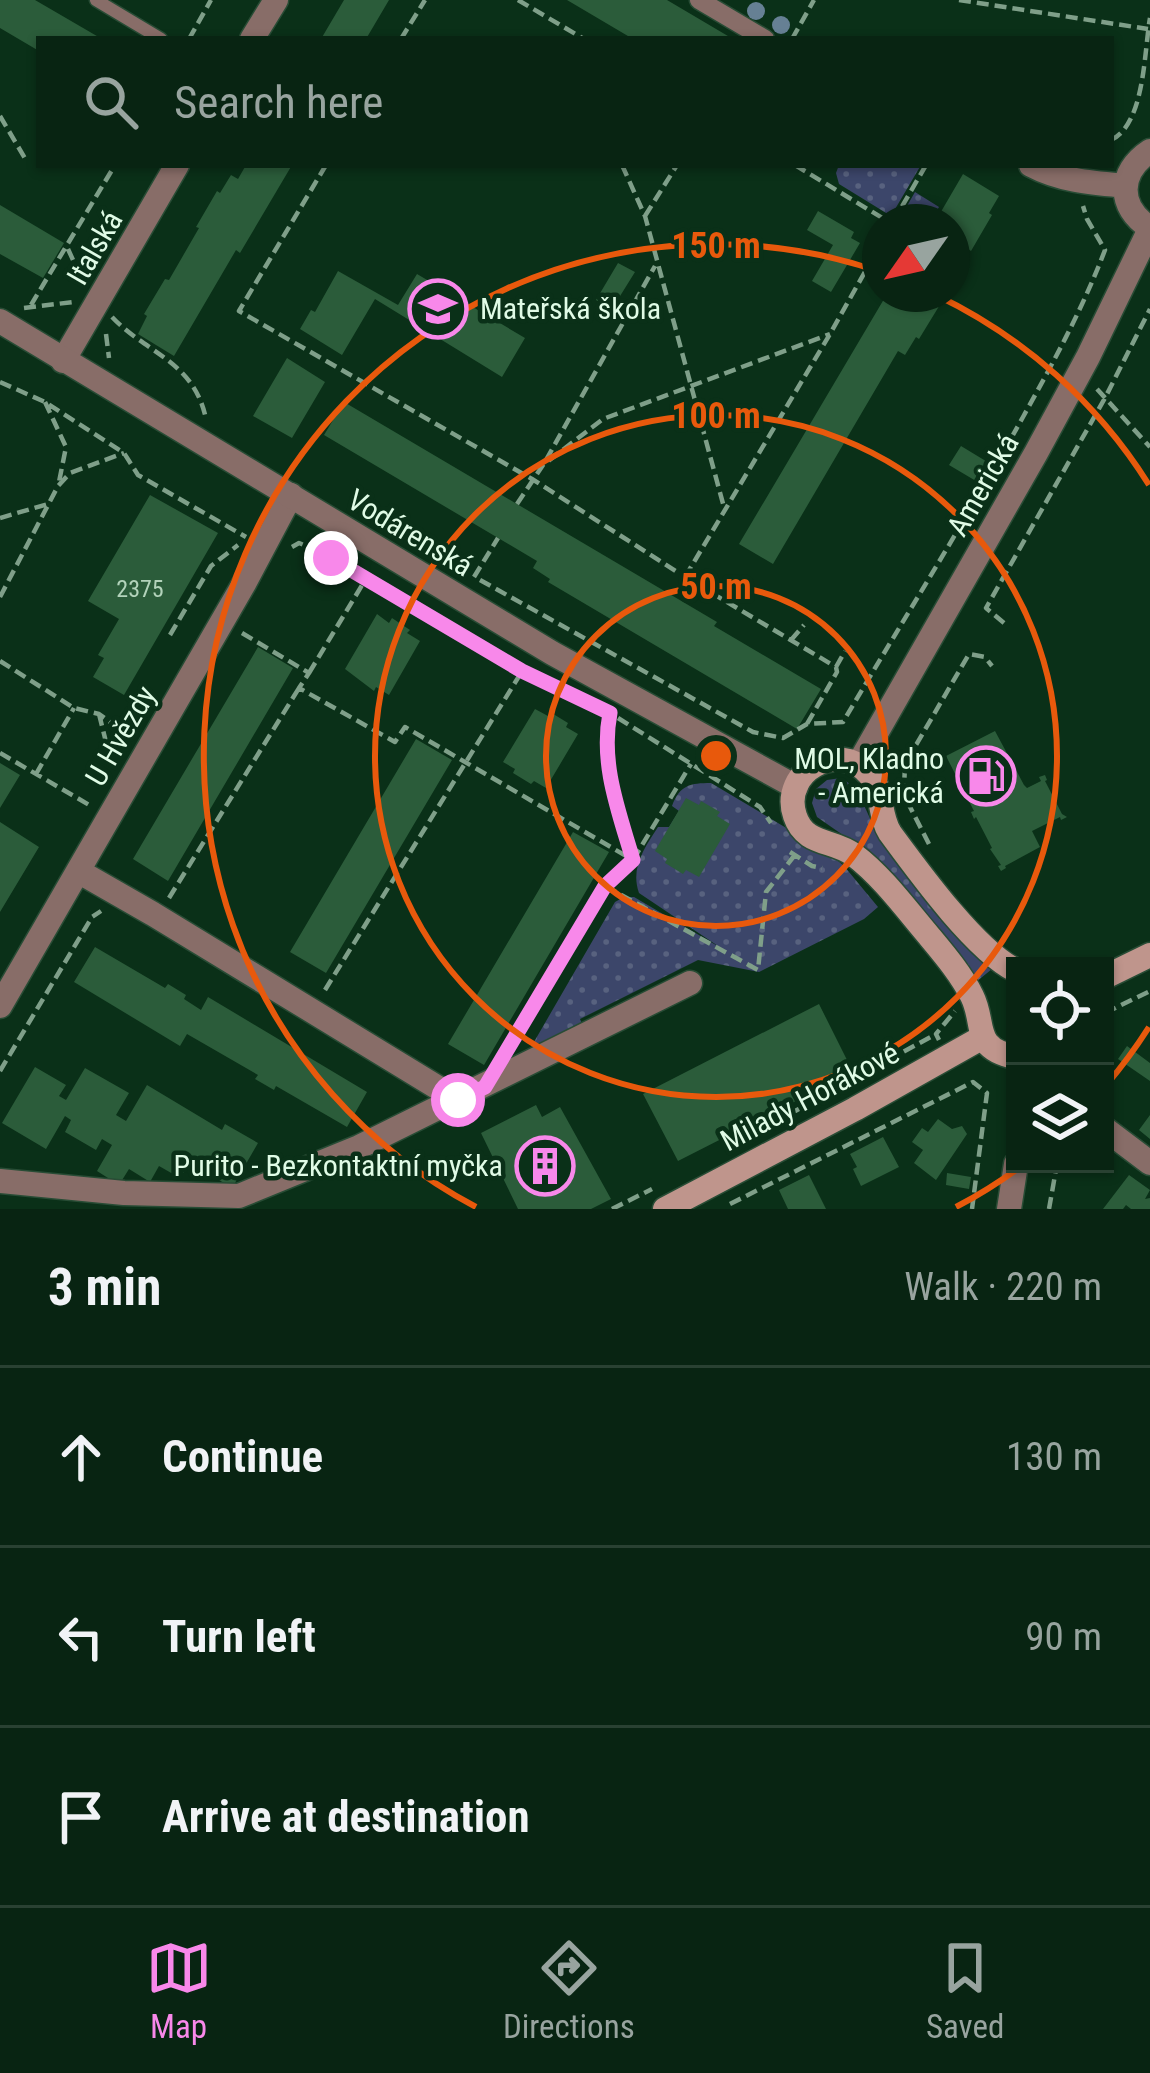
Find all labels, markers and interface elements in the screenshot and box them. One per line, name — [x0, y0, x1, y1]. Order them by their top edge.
search box — [36, 36, 1114, 168]
icon: search — [78, 69, 144, 135]
text: Search here — [174, 76, 383, 129]
north arrow — [862, 204, 970, 312]
street label: Italská — [60, 205, 130, 291]
text: 150 m — [671, 225, 761, 267]
school or university icon: Mateřská škola — [407, 278, 469, 340]
place label: Mateřská škola — [480, 291, 661, 326]
text: 100 m — [671, 395, 761, 437]
street label: Americká — [939, 428, 1026, 542]
street label: Vodárenská — [341, 482, 479, 583]
route end — [304, 531, 358, 585]
text: 50 m — [680, 566, 752, 608]
house number: 2375 — [116, 575, 164, 603]
street label: U Hvězdy — [78, 680, 163, 792]
centre of rings — [695, 735, 737, 777]
place label: MOL, Kladno - Americká — [794, 741, 944, 810]
fuel station icon: MOL, Kladno - Americká — [955, 745, 1017, 807]
map controls — [1006, 957, 1114, 1173]
button: locate — [1006, 957, 1114, 1065]
street label: Milady Horákové — [715, 1035, 905, 1158]
button: layers — [1006, 1065, 1114, 1173]
route start — [431, 1073, 485, 1127]
building icon: Purito - Bezkontaktní myčka — [514, 1135, 576, 1197]
place label: Purito - Bezkontaktní myčka — [174, 1148, 503, 1183]
text: 3 min — [48, 1258, 161, 1317]
text: Walk · 220 m — [904, 1264, 1102, 1310]
icon: ahead — [48, 1424, 114, 1490]
text: Continue — [162, 1430, 323, 1483]
text: 130 m — [1006, 1434, 1102, 1480]
icon: left — [48, 1604, 114, 1670]
text: Turn left — [162, 1610, 316, 1663]
text: 90 m — [1025, 1614, 1102, 1660]
icon: arrive — [48, 1784, 114, 1850]
text: Arrive at destination — [162, 1790, 530, 1843]
tab: Map — [146, 1935, 212, 2046]
tab: Directions — [503, 1935, 635, 2046]
tab: Saved — [926, 1935, 1004, 2046]

